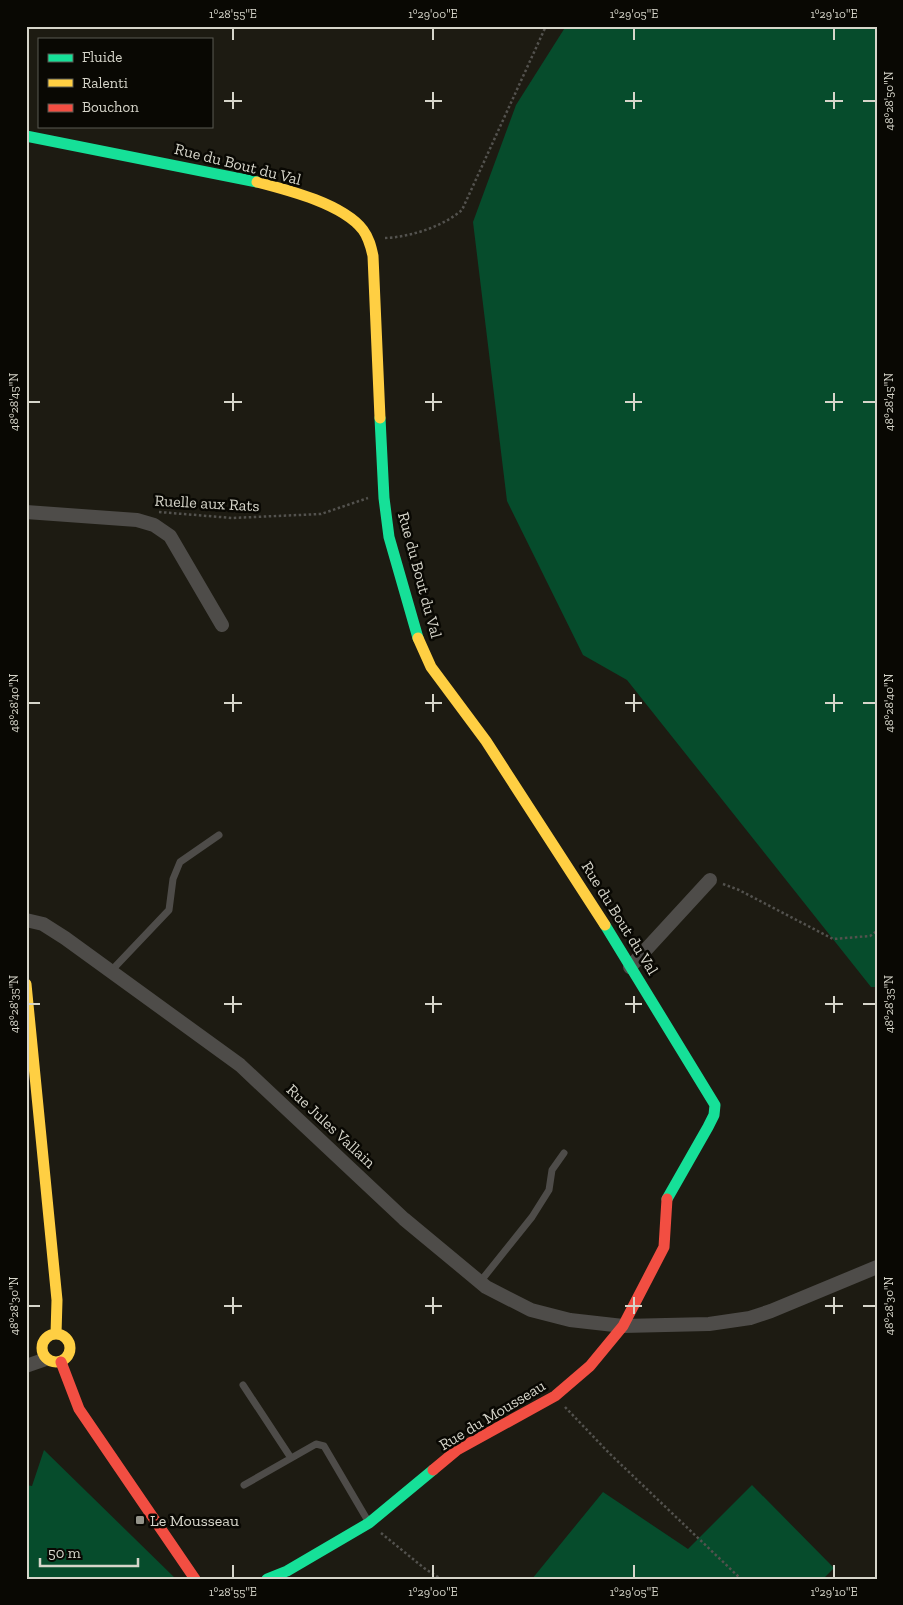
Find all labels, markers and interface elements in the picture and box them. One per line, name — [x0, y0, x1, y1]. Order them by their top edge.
text: 1°28'55"E — [209, 7, 257, 21]
text: 1°29'00"E — [408, 7, 458, 21]
text: 1°29'05"E — [610, 7, 658, 21]
text: 1°29'10"E — [810, 7, 858, 21]
legend — [38, 38, 212, 128]
text: Fluide — [82, 48, 122, 66]
text: 48°28'50"N — [882, 71, 896, 130]
text: Ralenti — [82, 74, 128, 92]
text: Bouchon — [82, 98, 139, 116]
street label: Rue du Bout du Val — [173, 139, 303, 189]
text: 48°28'45"N — [7, 373, 21, 431]
text: 48°28'45"N — [882, 373, 896, 431]
street label: Ruelle aux Rats — [154, 491, 260, 515]
street label: Rue du Bout du Val — [394, 510, 446, 640]
text: 48°28'40"N — [7, 673, 21, 732]
text: 48°28'40"N — [882, 673, 896, 732]
street label: Rue du Bout du Val — [577, 858, 663, 978]
text: 48°28'35"N — [7, 975, 21, 1033]
text: 48°28'35"N — [882, 975, 896, 1033]
street label: Rue Jules Vallain — [283, 1080, 380, 1173]
text: 48°28'30"N — [7, 1277, 21, 1335]
text: 48°28'30"N — [882, 1277, 896, 1335]
street label: Rue du Mousseau — [435, 1376, 549, 1454]
place label: Le Mousseau — [150, 1511, 239, 1530]
marker: Le Mousseau — [134, 1514, 146, 1526]
scale bar — [40, 1535, 138, 1567]
text: 50 m — [48, 1544, 81, 1562]
text: 1°28'55"E — [209, 1585, 257, 1599]
text: 1°29'00"E — [408, 1585, 458, 1599]
text: 1°29'05"E — [610, 1585, 658, 1599]
text: 1°29'10"E — [810, 1585, 858, 1599]

